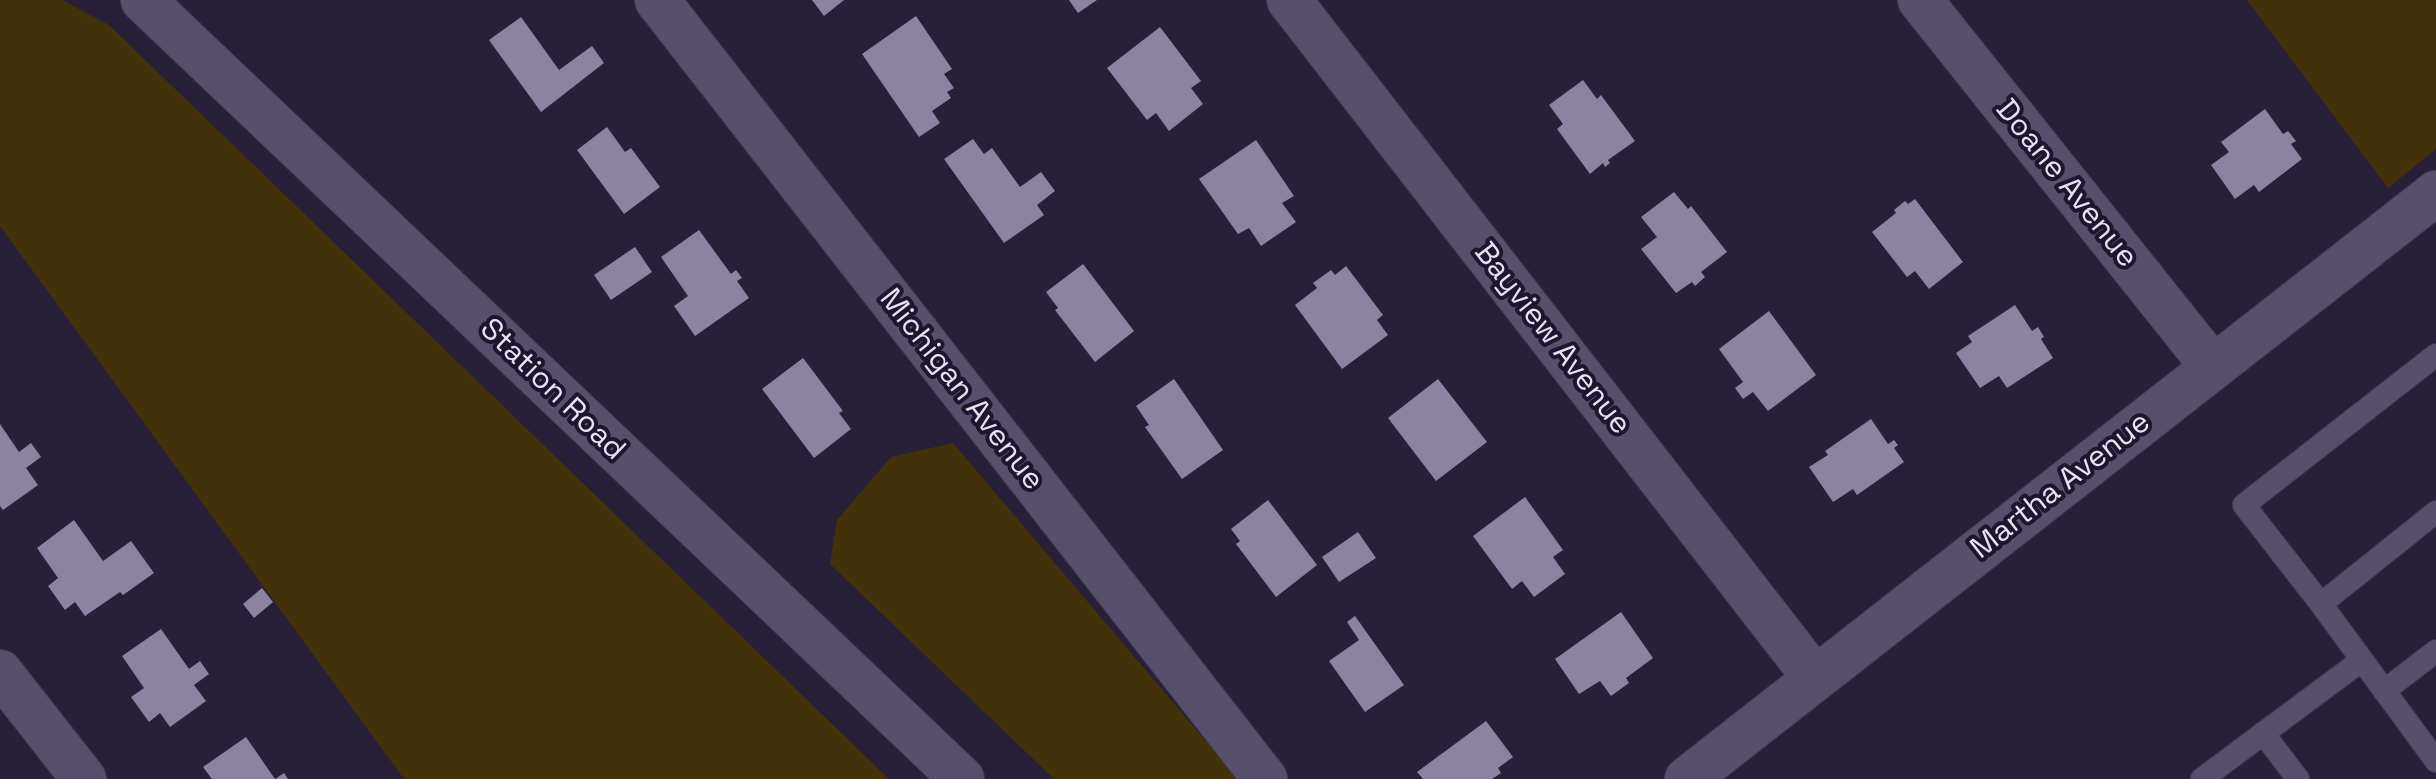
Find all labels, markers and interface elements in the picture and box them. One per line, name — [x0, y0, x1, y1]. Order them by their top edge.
street label: Doane Avenue — [1987, 93, 2145, 275]
street label: Bayview Avenue — [1466, 236, 1638, 442]
street label: Michigan Avenue — [871, 282, 1051, 498]
street label: Station Road — [472, 312, 632, 468]
street label: Martha Avenue — [1964, 405, 2158, 567]

